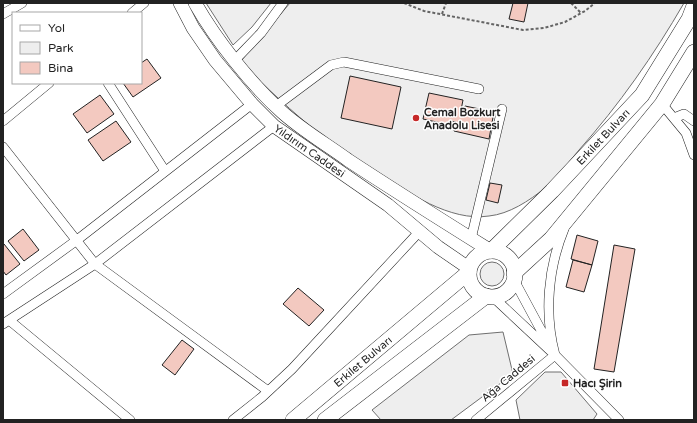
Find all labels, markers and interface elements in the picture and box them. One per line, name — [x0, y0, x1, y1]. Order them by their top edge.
legend — [12, 12, 142, 84]
text: Yol — [48, 21, 65, 35]
text: Park — [48, 41, 74, 55]
text: Bina — [48, 61, 73, 75]
place label: Cemal Bozkurt Anadolu Lisesi — [424, 106, 501, 132]
street label: Erkilet Bulvarı — [574, 106, 633, 168]
marker: Cemal Bozkurt Anadolu Lisesi — [411, 113, 421, 123]
street label: Yıldırım Caddesi — [271, 122, 347, 180]
street label: Erkilet Bulvarı — [331, 334, 395, 390]
street label: Ağa Caddesi — [479, 352, 538, 405]
place label: Hacı Şirin — [573, 377, 622, 391]
marker: Hacı Şirin — [560, 378, 570, 388]

